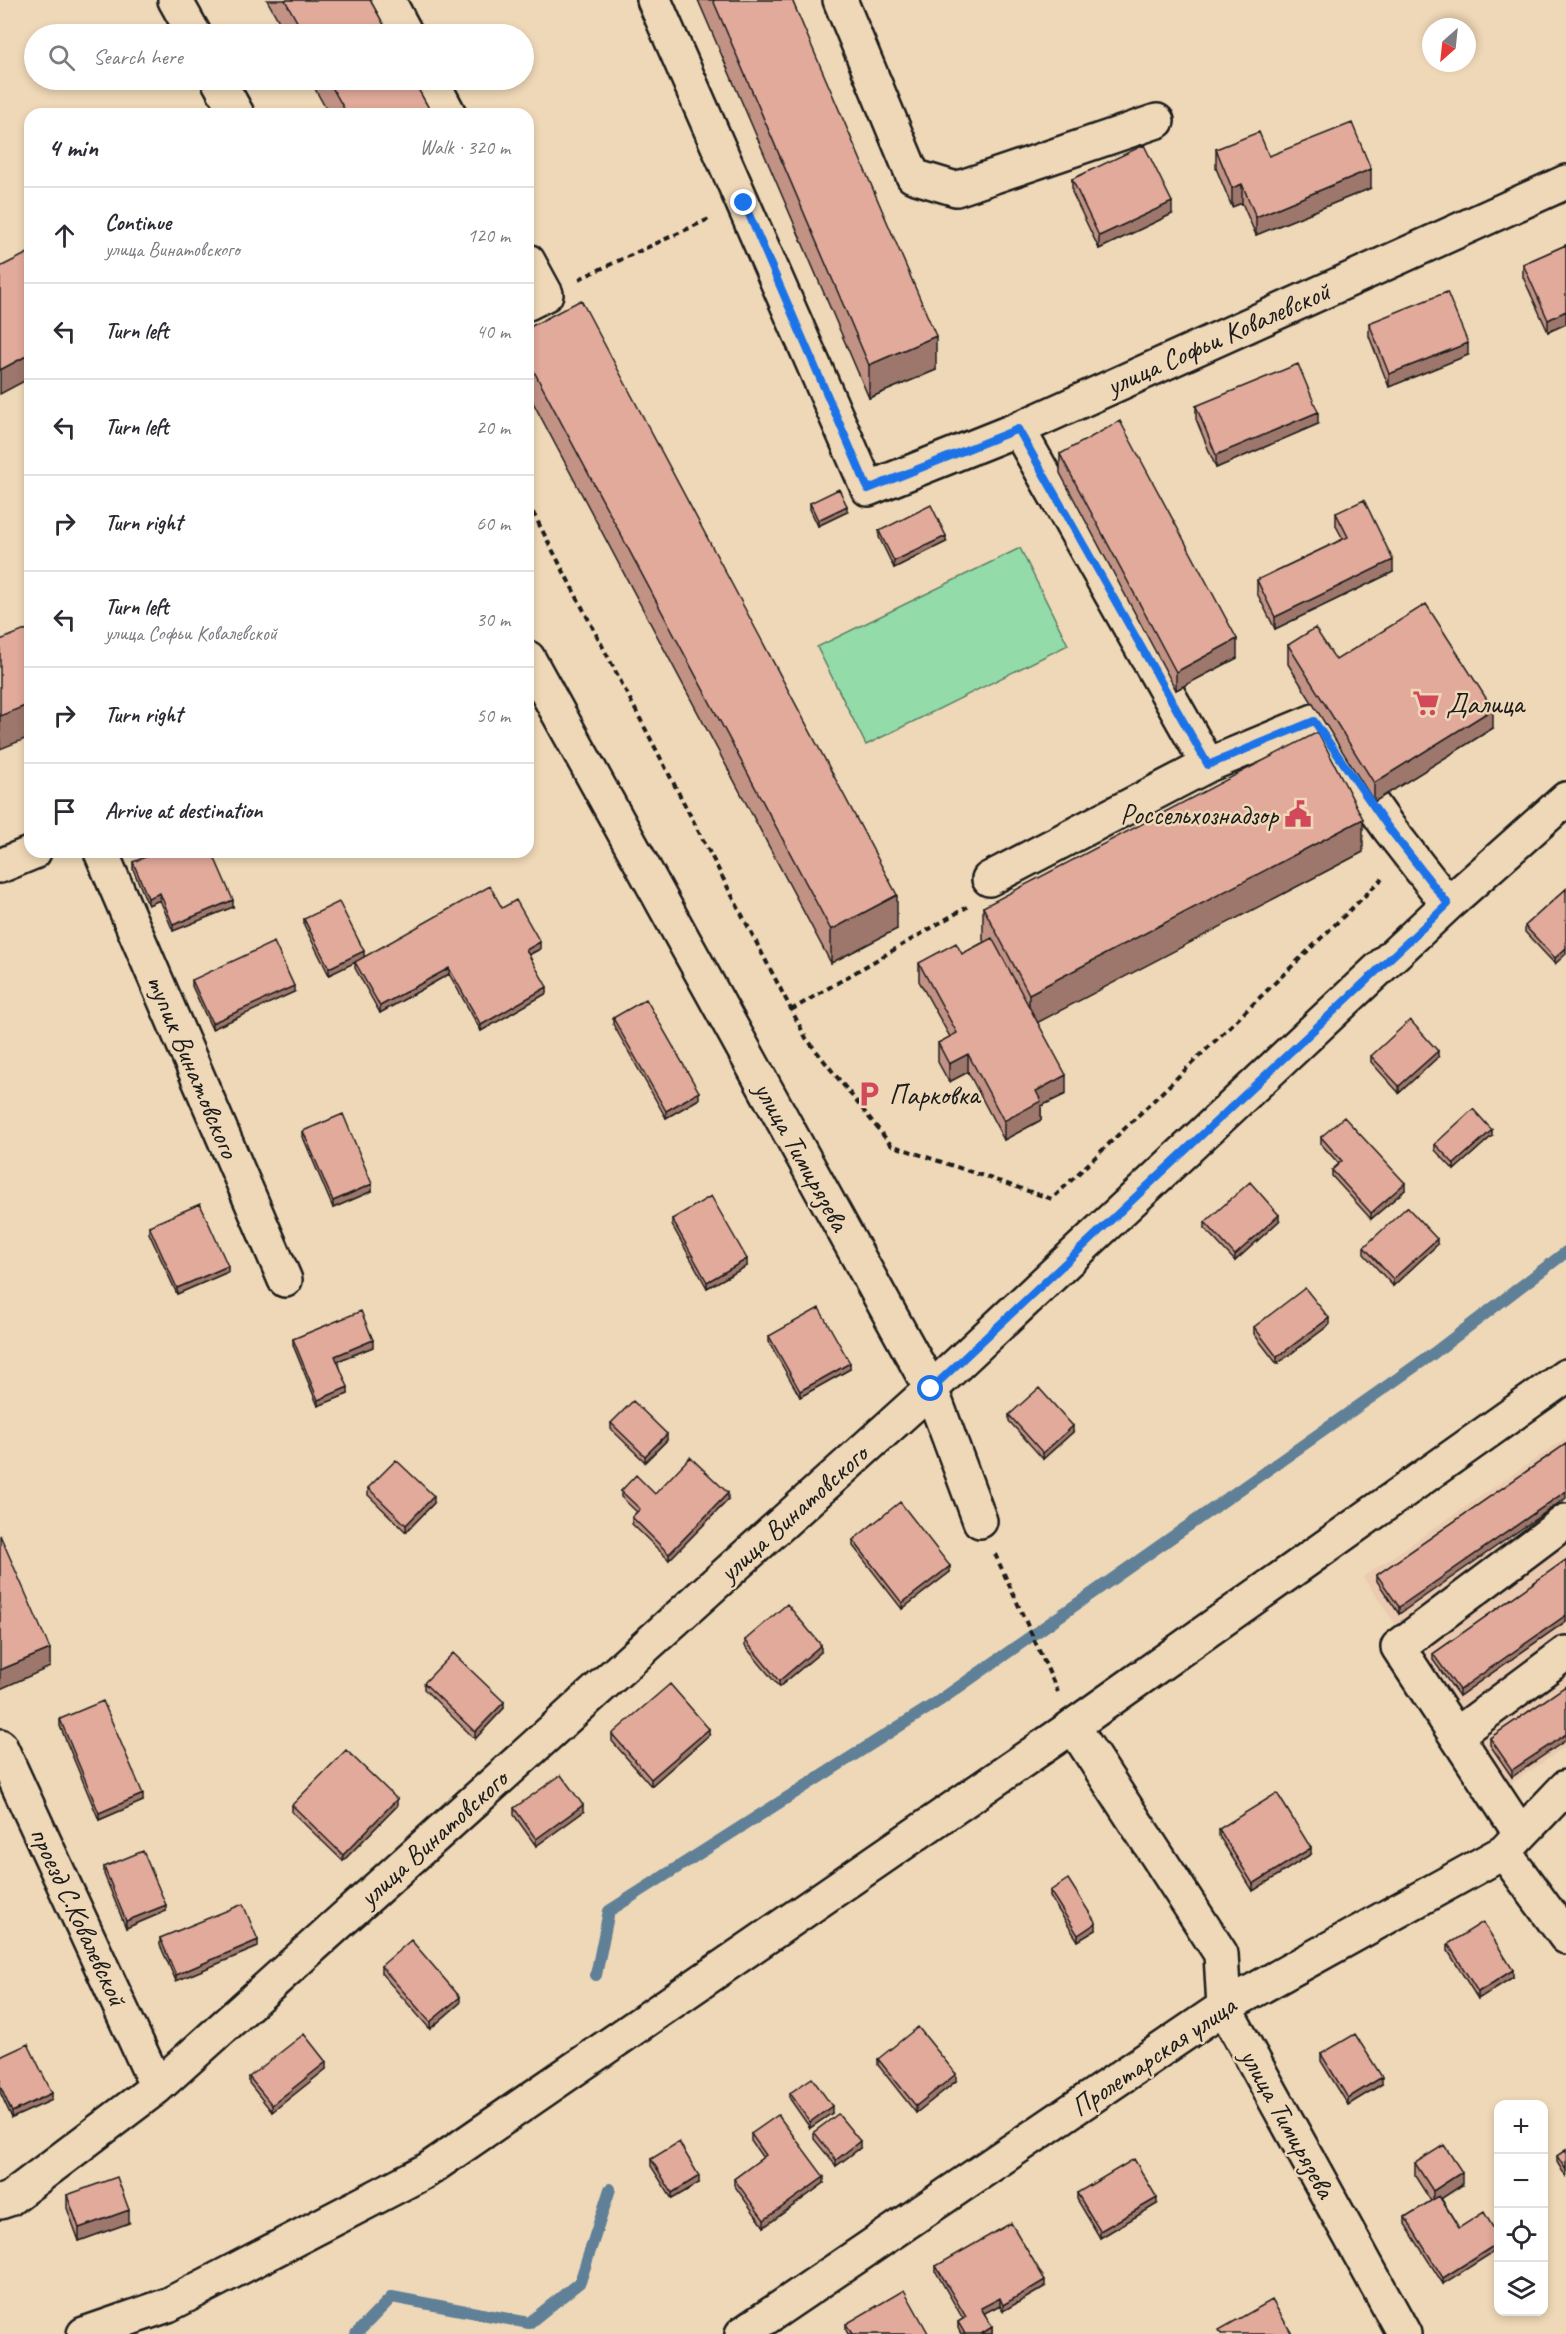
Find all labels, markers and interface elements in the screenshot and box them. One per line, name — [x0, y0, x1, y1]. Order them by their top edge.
north arrow — [1422, 18, 1476, 72]
search box — [24, 24, 534, 90]
icon: search — [45, 41, 78, 74]
text: Search here — [93, 43, 183, 71]
text: 4 min — [48, 131, 98, 164]
text: Walk · 320 m — [420, 135, 510, 160]
route end — [730, 189, 756, 215]
text: Continue — [105, 209, 171, 237]
icon: ahead — [48, 219, 81, 252]
text: 120 m — [467, 223, 510, 248]
text: улица Винатовского — [105, 237, 240, 262]
street label: улица Софьи Ковалевской — [1099, 272, 1336, 404]
icon: left — [48, 315, 81, 348]
text: Turn left — [105, 317, 169, 345]
text: 40 m — [476, 319, 510, 344]
icon: left — [48, 411, 81, 444]
text: Turn left — [105, 413, 169, 441]
text: 20 m — [476, 415, 510, 440]
icon: right — [48, 507, 81, 540]
text: Turn right — [105, 509, 182, 537]
text: 60 m — [476, 511, 510, 536]
text: Turn left — [105, 593, 169, 621]
icon: left — [48, 603, 81, 636]
text: 30 m — [476, 607, 510, 632]
text: улица Софьи Ковалевской — [105, 621, 277, 646]
place label: Далица — [1446, 686, 1526, 721]
supermarket icon: Далица — [1411, 688, 1441, 718]
icon: right — [48, 699, 81, 732]
text: Turn right — [105, 701, 182, 729]
text: 50 m — [476, 703, 510, 728]
icon: arrive — [48, 795, 81, 828]
text: Arrive at destination — [105, 797, 262, 825]
place label: Россельхознадзор — [1120, 797, 1279, 832]
public building icon: Россельхознадзор — [1283, 799, 1313, 829]
street label: тупик Винатовского — [139, 969, 248, 1165]
street label: улица Тимирязева — [746, 1073, 858, 1238]
place label: Парковка — [889, 1077, 982, 1112]
parking icon: Парковка — [854, 1079, 884, 1109]
route start — [917, 1375, 943, 1401]
street label: улица Винатовского — [710, 1435, 877, 1590]
street label: улица Винатовского — [350, 1760, 517, 1915]
street label: проезд С.Ковалевской — [22, 1821, 136, 2012]
street label: Пролетарская улица — [1064, 1987, 1244, 2124]
street label: улица Тимирязева — [1232, 2040, 1344, 2205]
map controls — [1494, 2100, 1548, 2316]
button: + — [1494, 2100, 1548, 2154]
button: − — [1494, 2154, 1548, 2208]
button: locate — [1494, 2208, 1548, 2262]
button: layers — [1494, 2262, 1548, 2316]

